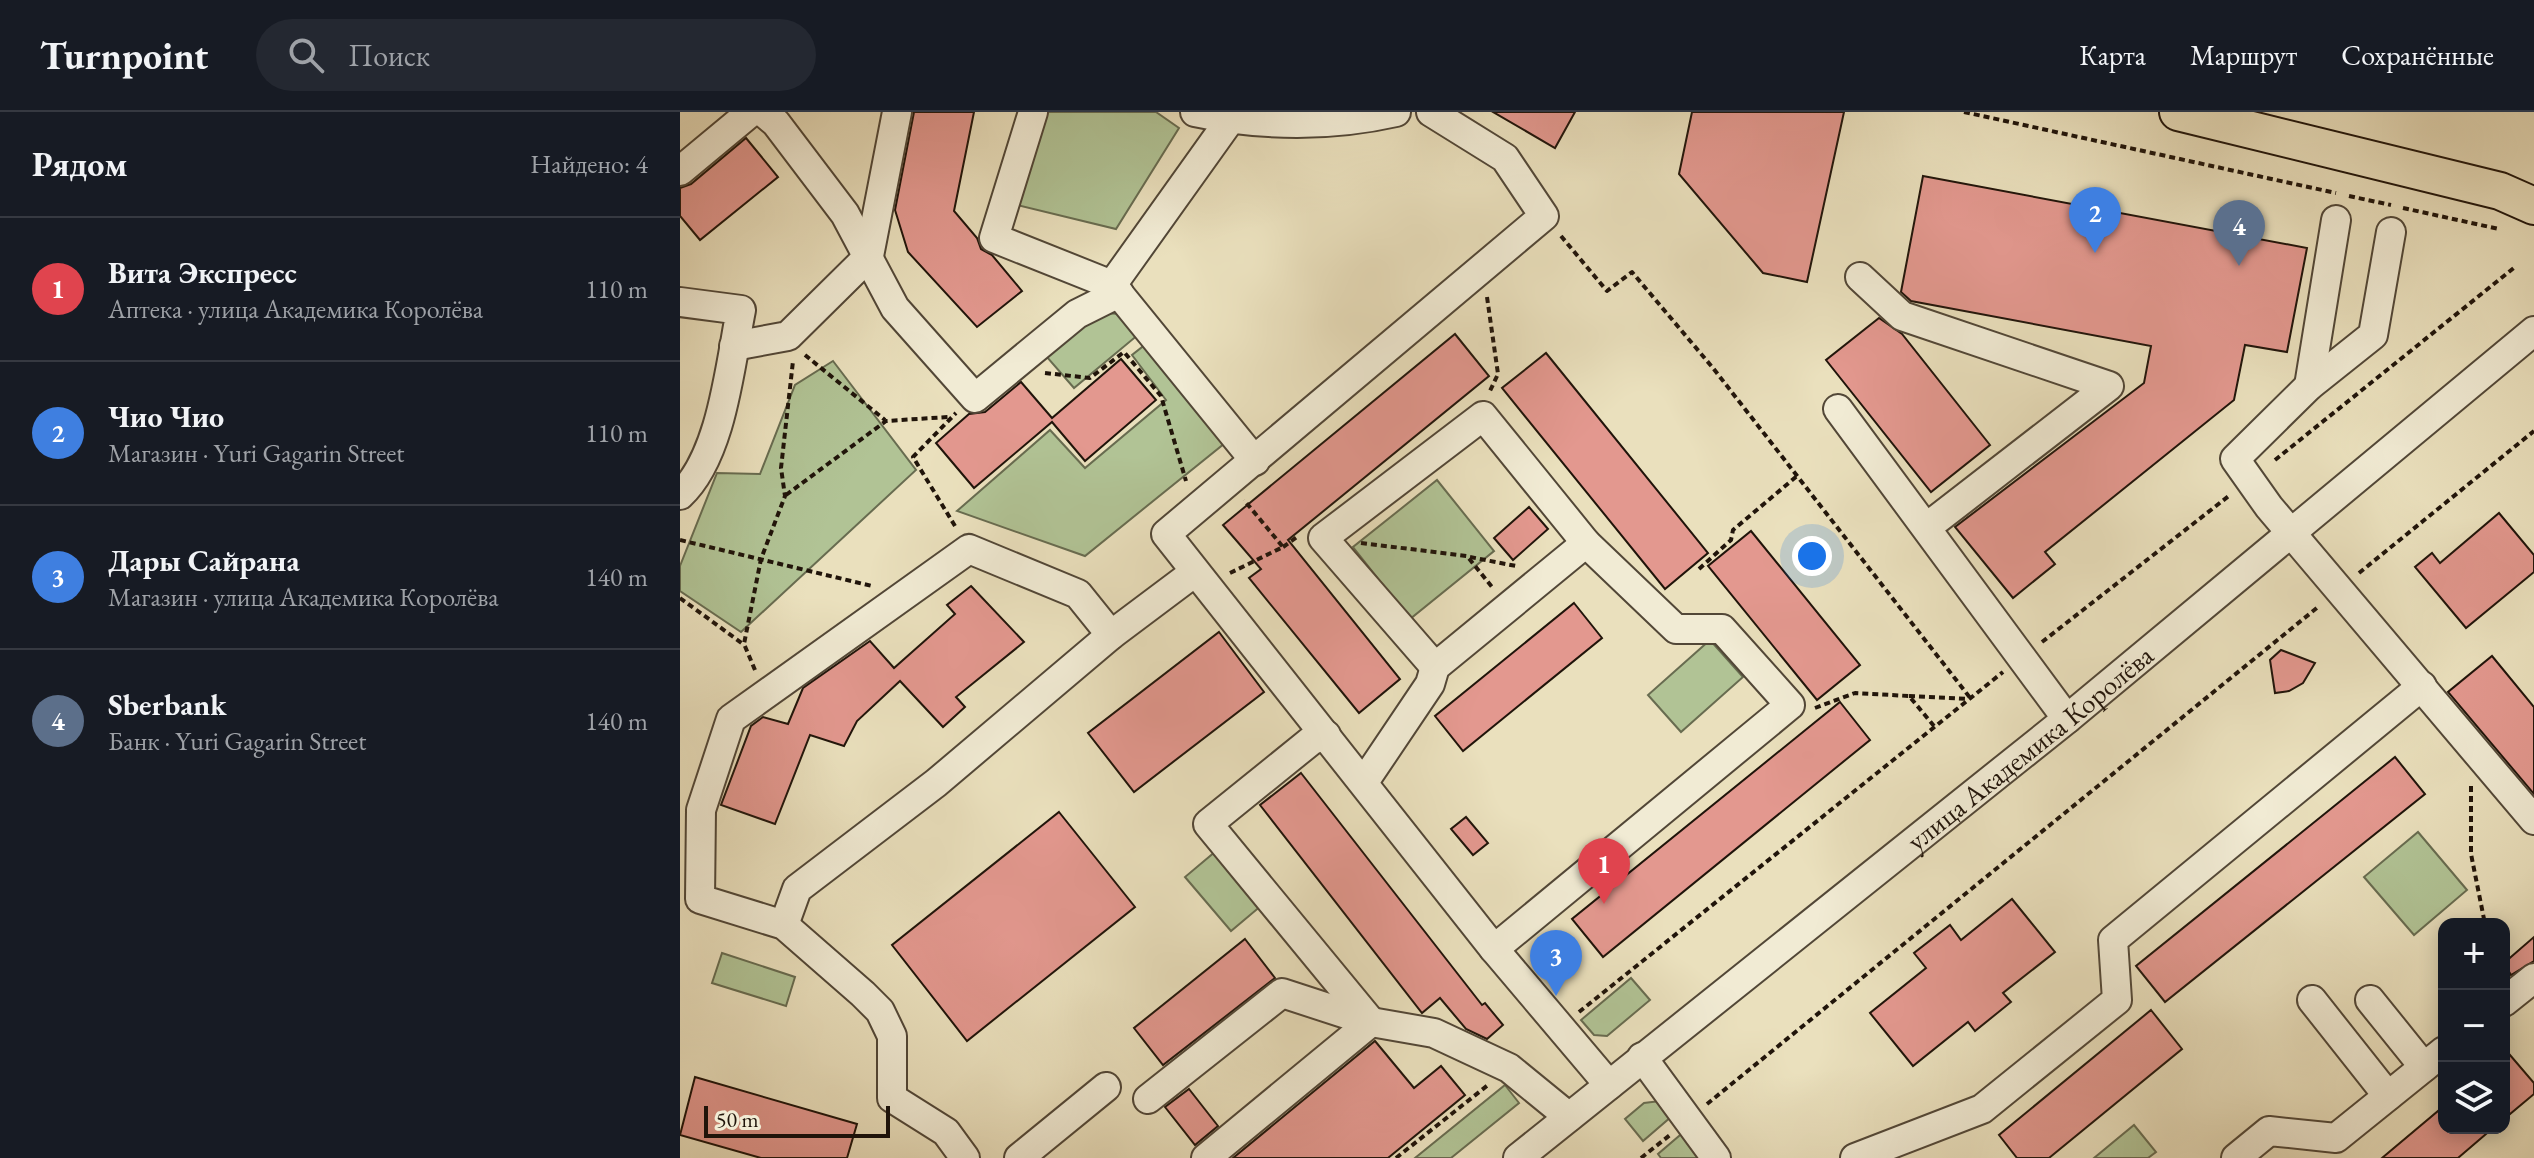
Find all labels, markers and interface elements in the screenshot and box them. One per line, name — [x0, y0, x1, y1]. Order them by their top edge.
search box — [256, 19, 816, 91]
text: Turnpoint — [40, 31, 208, 80]
icon: search — [284, 33, 328, 77]
text: Поиск — [348, 36, 430, 75]
text: Карта — [2079, 37, 2146, 73]
text: Маршрут — [2190, 37, 2297, 73]
text: Сохранённые — [2341, 37, 2494, 73]
text: Рядом — [32, 142, 127, 186]
text: Найдено: 4 — [530, 147, 648, 181]
pin: 2 — [2069, 187, 2121, 253]
pin: 4 — [2213, 200, 2265, 266]
text: Вита Экспресс — [108, 253, 297, 292]
text: 1 — [51, 272, 65, 306]
text: 110 m — [585, 272, 648, 306]
text: Аптека · улица Академика Королёва — [108, 292, 483, 326]
text: Чио Чио — [108, 397, 224, 436]
text: 2 — [51, 416, 65, 450]
text: 110 m — [585, 416, 648, 450]
text: Магазин · Yuri Gagarin Street — [108, 436, 405, 470]
your location — [1792, 536, 1832, 576]
text: Дары Сайрана — [108, 541, 300, 580]
text: 3 — [51, 560, 65, 594]
text: 140 m — [585, 560, 648, 594]
text: Магазин · улица Академика Королёва — [108, 580, 499, 614]
street label: улица Академика Королёва — [1899, 636, 2161, 858]
text: Sberbank — [108, 685, 227, 724]
text: 4 — [51, 704, 65, 738]
text: 140 m — [585, 704, 648, 738]
text: Банк · Yuri Gagarin Street — [108, 724, 366, 758]
pin: 1 — [1578, 838, 1630, 904]
map controls — [2438, 918, 2510, 1134]
button: + — [2438, 918, 2510, 990]
pin: 3 — [1530, 930, 1582, 996]
button: − — [2438, 990, 2510, 1062]
button: layers — [2438, 1062, 2510, 1134]
scale bar — [704, 1102, 890, 1138]
text: 50 m — [716, 1105, 759, 1134]

